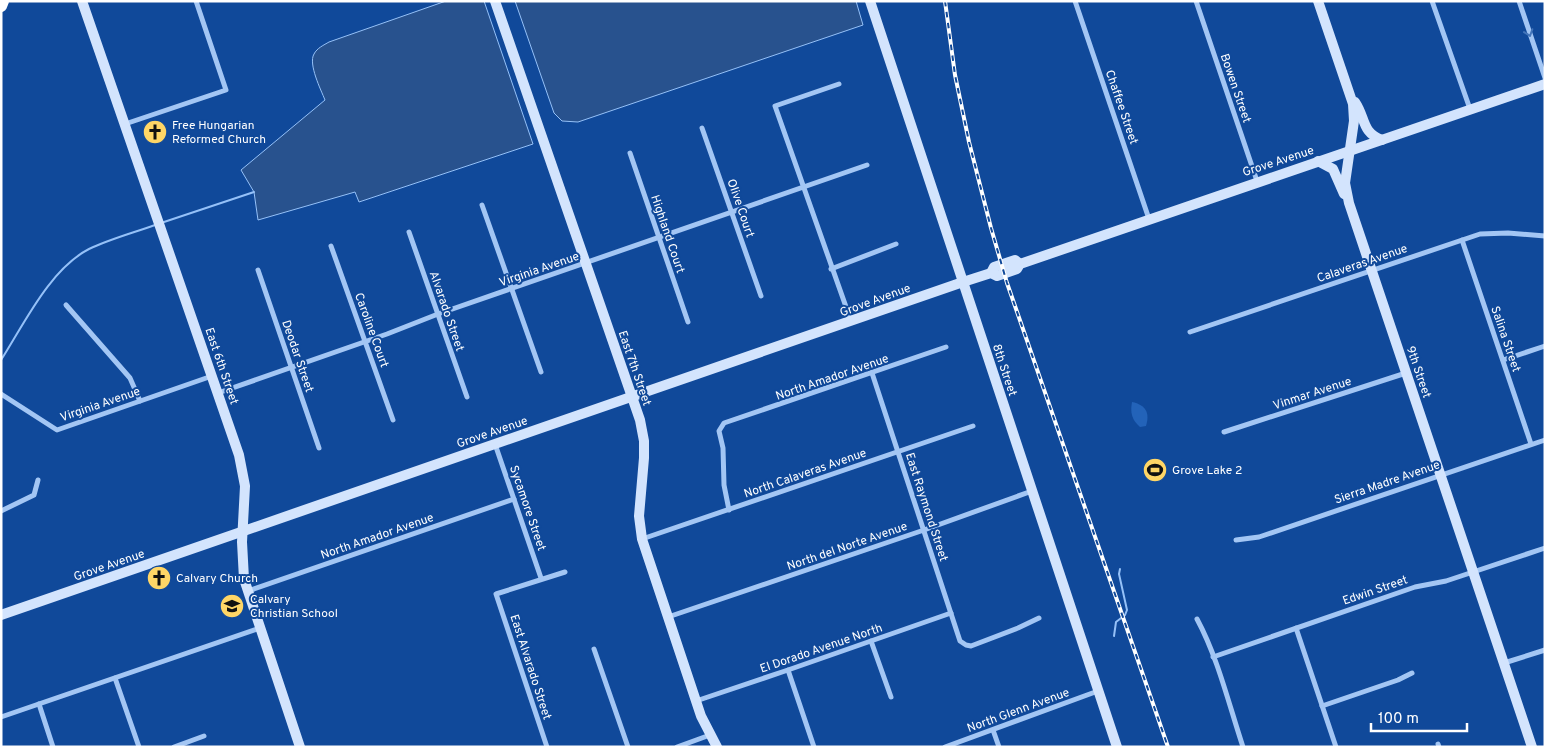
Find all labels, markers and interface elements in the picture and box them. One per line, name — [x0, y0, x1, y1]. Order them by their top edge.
one-way arrow — [1524, 28, 1534, 37]
street label: Bowen Street — [1216, 52, 1254, 125]
street label: Chaffee Street — [1101, 68, 1141, 147]
place label: Free Hungarian Reformed Church — [172, 118, 266, 148]
church icon: Free Hungarian Reformed Church — [142, 119, 168, 145]
street label: Grove Avenue — [1241, 143, 1316, 181]
street label: Olive Court — [723, 177, 758, 240]
street label: Highland Court — [646, 193, 688, 276]
street label: Calaveras Avenue — [1315, 241, 1410, 287]
street label: Virginia Avenue — [497, 249, 581, 291]
street label: Alvarado Street — [425, 269, 467, 354]
street label: Grove Avenue — [838, 281, 913, 321]
street label: Caroline Court — [350, 291, 392, 370]
street label: Salina Street — [1486, 304, 1524, 374]
street label: Deodar Street — [277, 318, 317, 395]
street label: East 6th Street — [200, 326, 242, 407]
street label: East 7th Street — [614, 329, 654, 408]
street label: 8th Street — [988, 342, 1020, 398]
street label: 9th Street — [1402, 344, 1434, 400]
street label: North Amador Avenue — [774, 351, 891, 405]
street label: Vinmar Avenue — [1271, 374, 1354, 414]
street label: Virginia Avenue — [58, 384, 142, 426]
street label: Grove Avenue — [455, 413, 530, 453]
street label: North Calaveras Avenue — [742, 445, 869, 502]
street label: East Raymond Street — [901, 451, 951, 564]
sports icon: Grove Lake 2 — [1142, 457, 1168, 483]
street label: Sierra Madre Avenue — [1332, 457, 1442, 509]
place label: Grove Lake 2 — [1172, 463, 1242, 479]
street label: Sycamore Street — [505, 464, 549, 553]
street label: North Amador Avenue — [319, 510, 436, 564]
street label: North del Norte Avenue — [785, 519, 910, 575]
street label: Grove Avenue — [72, 546, 147, 586]
church icon: Calvary Church — [146, 565, 172, 591]
place label: Calvary Church — [176, 571, 258, 587]
street label: Edwin Street — [1341, 572, 1410, 610]
place label: Calvary Christian School — [250, 592, 338, 622]
school or university icon: Calvary Christian School — [219, 593, 245, 619]
street label: East Alvarado Street — [505, 613, 555, 722]
street label: El Dorado Avenue North — [758, 620, 885, 677]
street label: North Glenn Avenue — [965, 685, 1072, 737]
scale bar — [1371, 700, 1467, 732]
text: 100 m — [1378, 710, 1419, 729]

